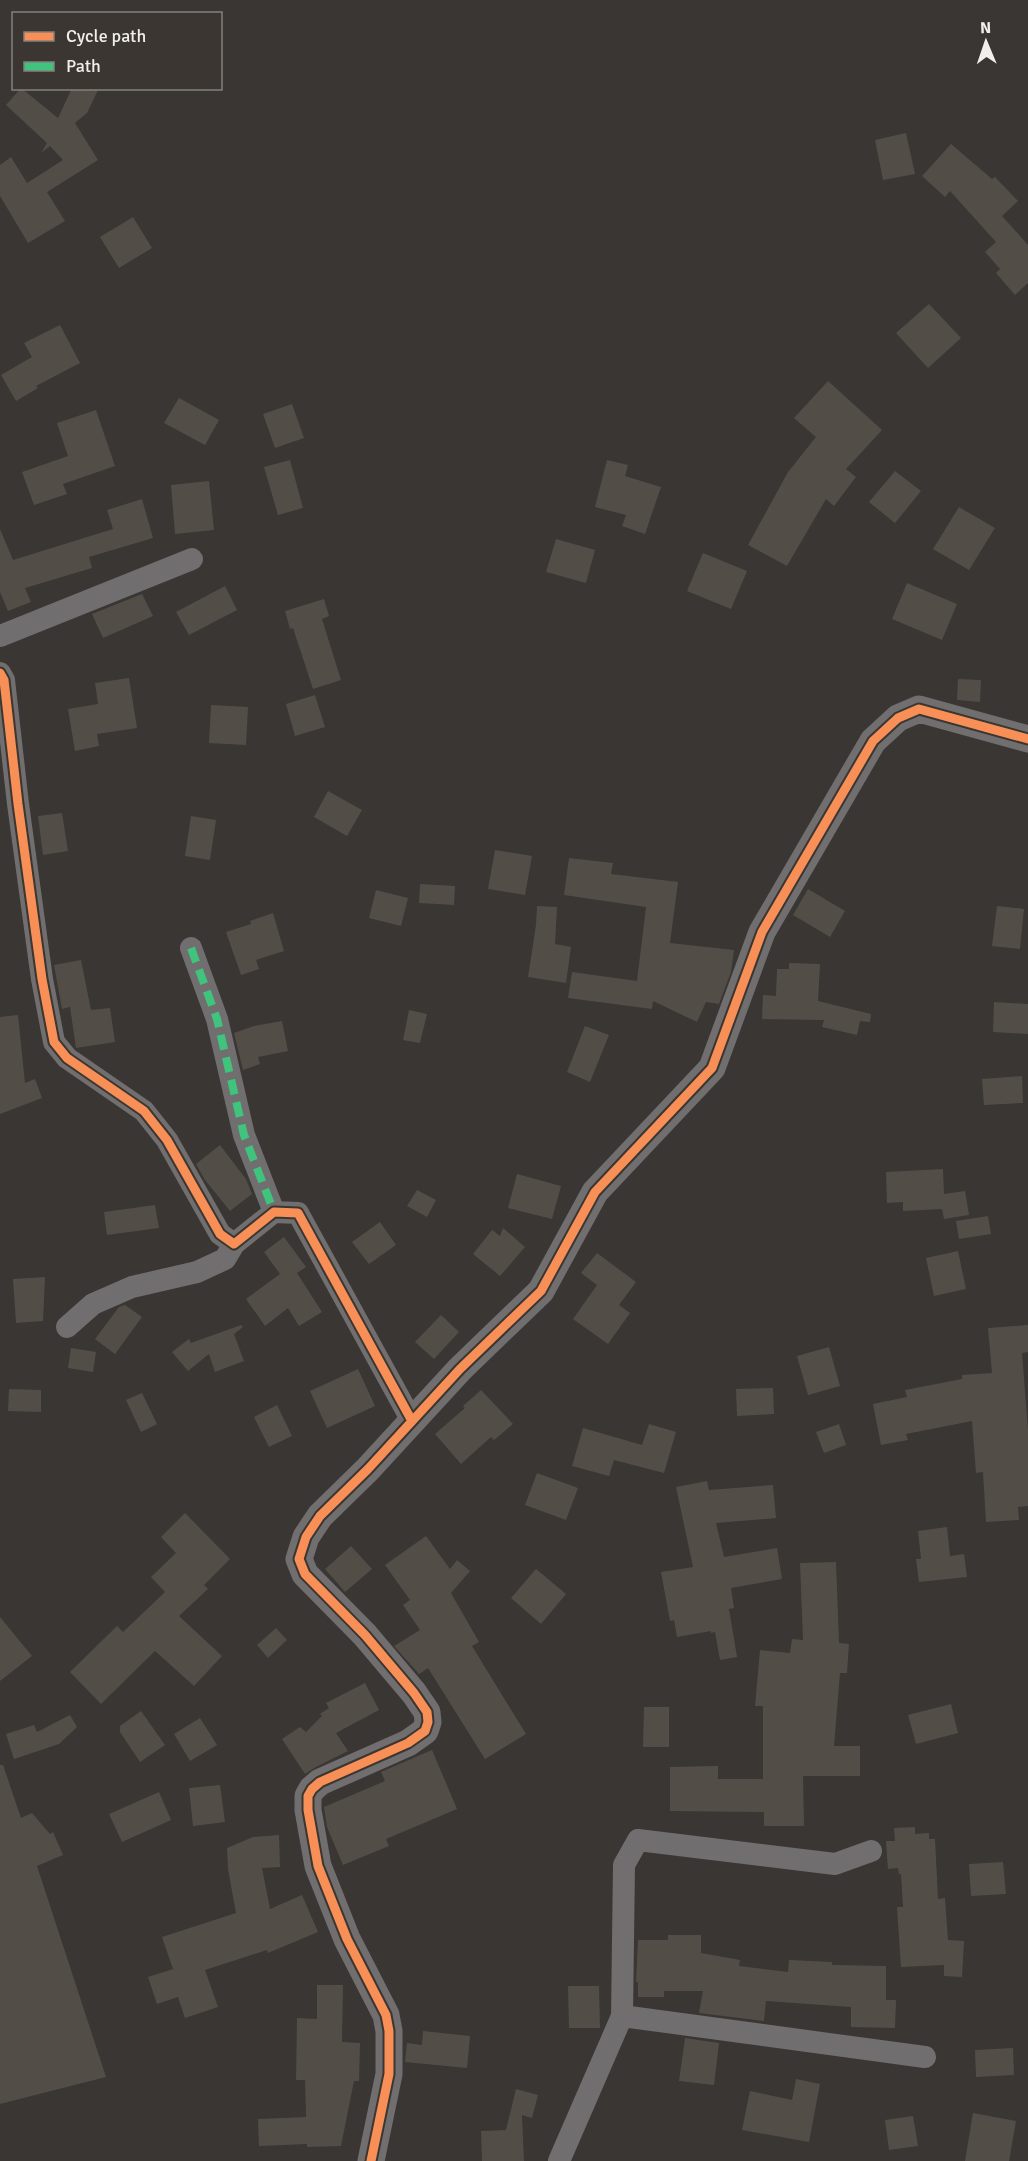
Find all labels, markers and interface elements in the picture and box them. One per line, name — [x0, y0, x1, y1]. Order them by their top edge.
legend — [12, 12, 222, 90]
north arrow — [956, 12, 1016, 72]
text: N — [980, 18, 991, 38]
text: Cycle path — [66, 25, 146, 47]
text: Path — [66, 55, 101, 77]

